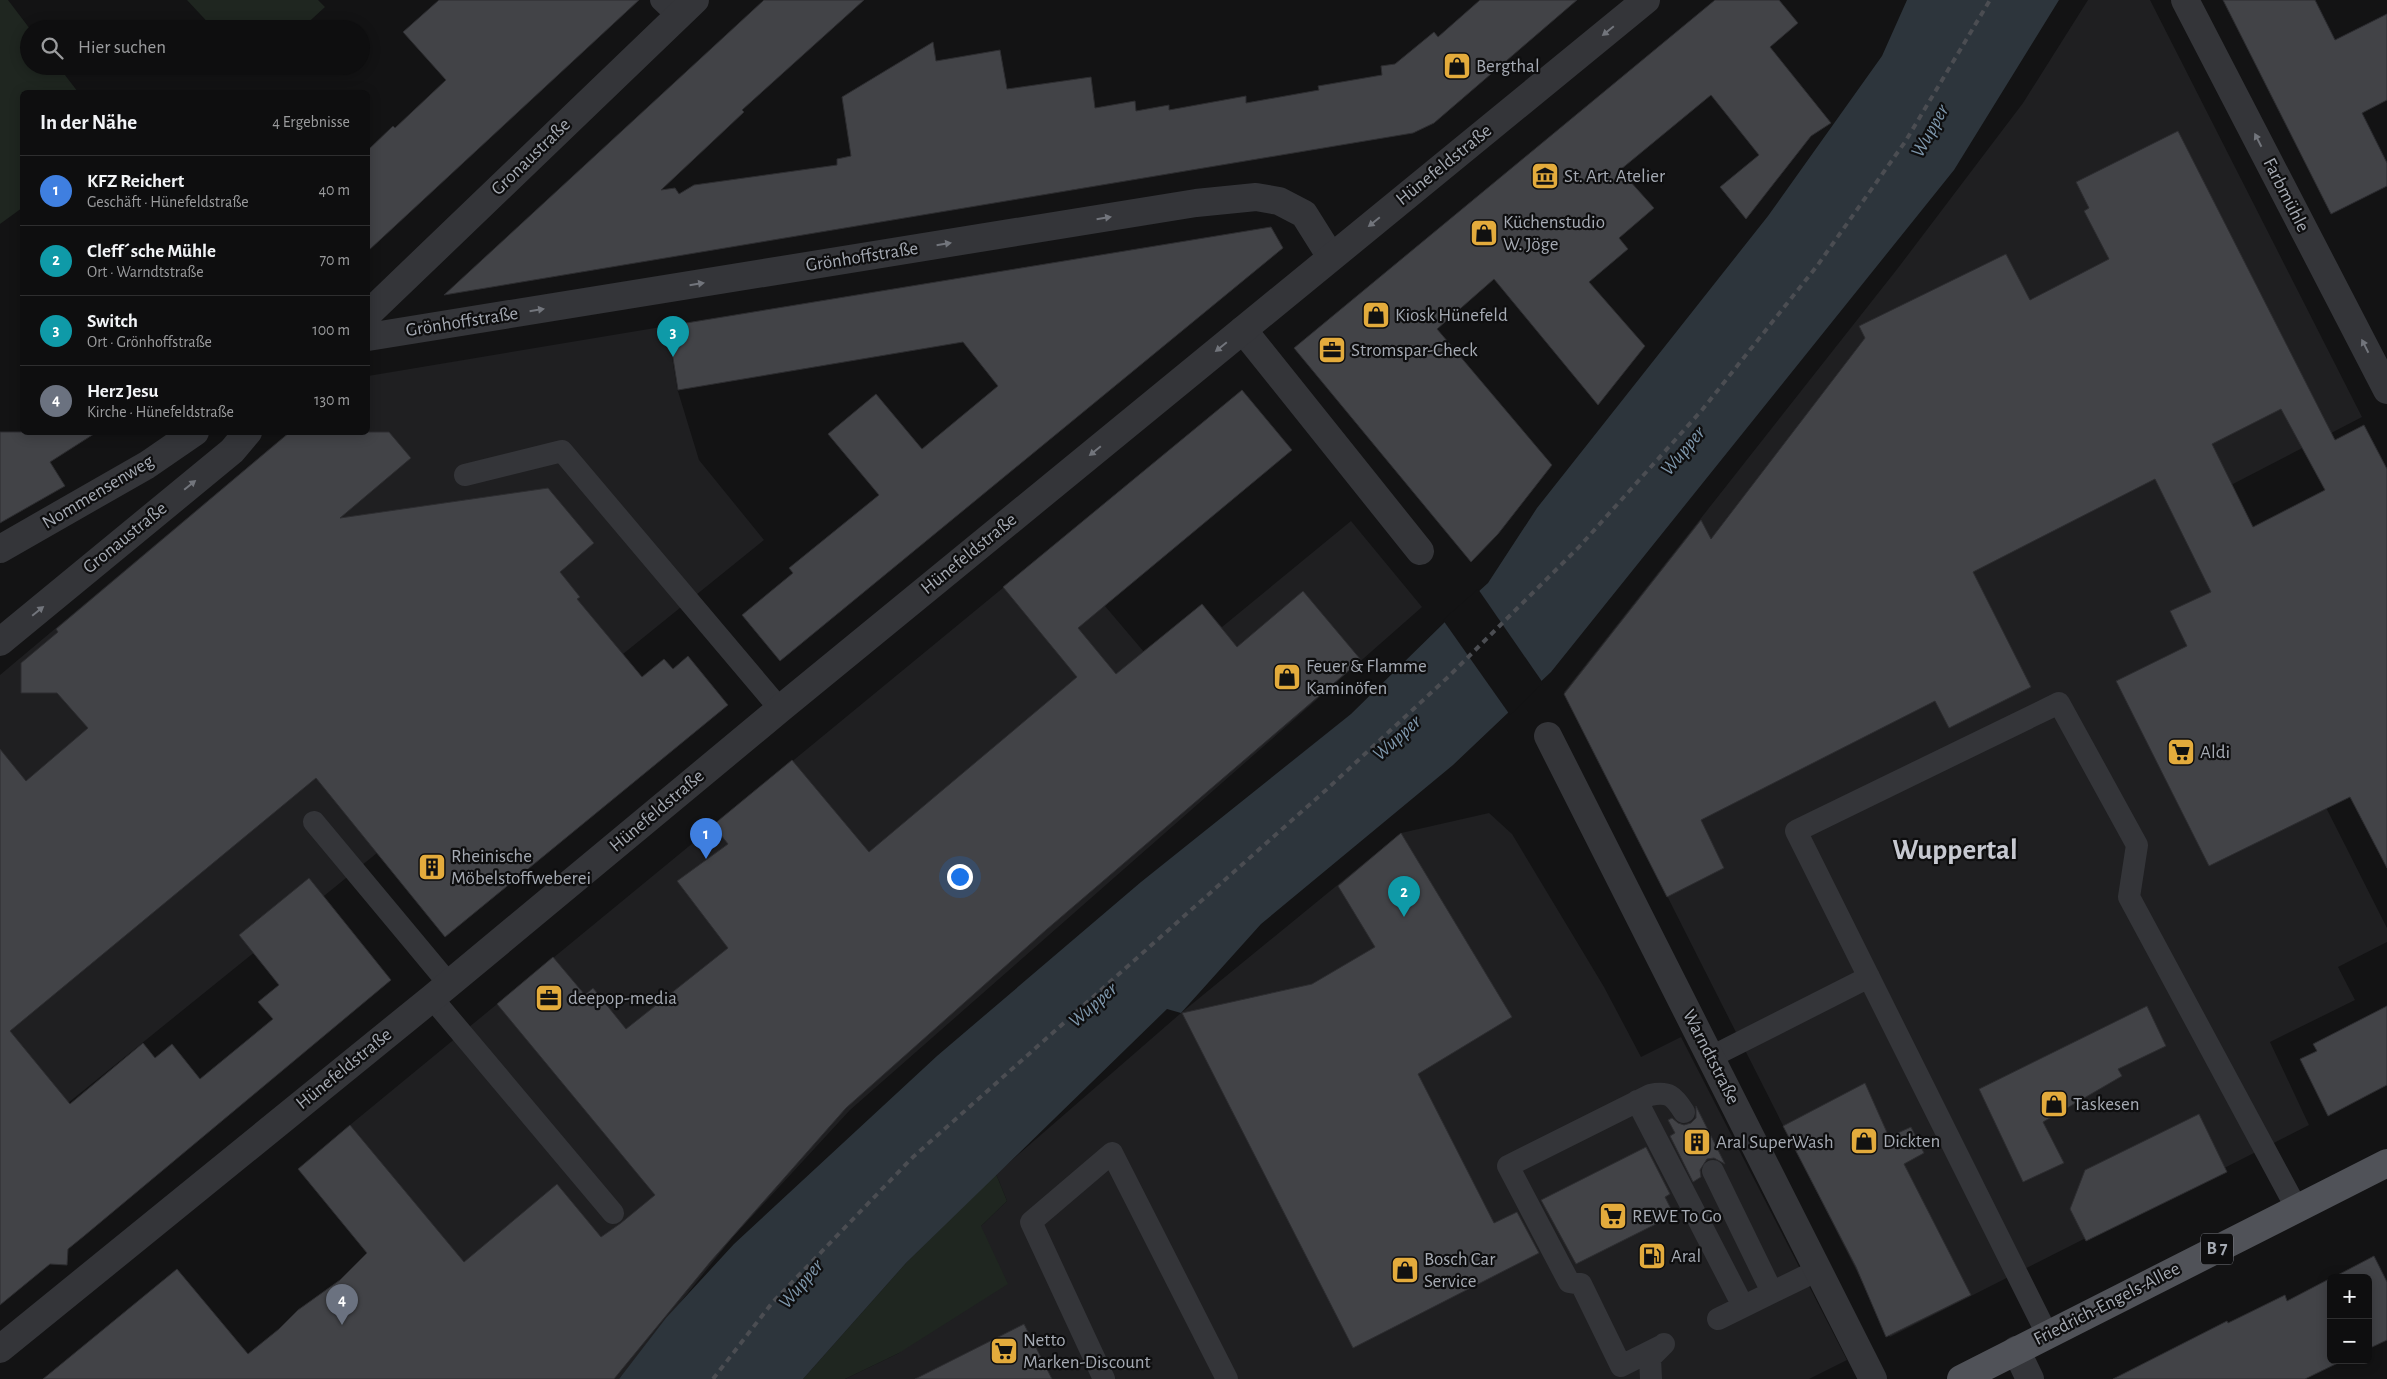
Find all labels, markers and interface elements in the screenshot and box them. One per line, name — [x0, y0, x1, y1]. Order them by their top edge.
search box — [20, 20, 370, 75]
one-way arrow — [1602, 25, 1615, 36]
icon: search — [38, 34, 66, 62]
text: Hier suchen — [78, 38, 166, 57]
shop icon: Bergthal — [1442, 51, 1472, 81]
place label: Bergthal — [1476, 57, 1540, 76]
water label: Wupper — [1907, 101, 1953, 161]
text: In der Nähe — [40, 112, 137, 133]
text: 4 Ergebnisse — [272, 114, 350, 130]
street label: Gronaustraße — [488, 115, 574, 199]
street label: Hünefeldstraße — [1393, 121, 1495, 209]
one-way arrow — [2254, 133, 2262, 147]
street label: Farbmühle — [2259, 155, 2313, 235]
museum icon: St. Art. Atelier — [1530, 161, 1560, 191]
place label: St. Art. Atelier — [1564, 167, 1665, 186]
text: KFZ Reichert — [87, 172, 184, 191]
text: 1 — [53, 182, 59, 198]
text: 40 m — [318, 182, 350, 198]
text: Geschäft · Hünefeldstraße — [87, 194, 249, 210]
place label: Küchenstudio W. Jöge — [1503, 213, 1605, 254]
one-way arrow — [1097, 214, 1113, 222]
one-way arrow — [1367, 217, 1380, 228]
shop icon: Küchenstudio W. Jöge — [1469, 218, 1499, 248]
street label: Grönhoffstraße — [804, 239, 920, 275]
one-way arrow — [936, 239, 952, 247]
text: Cleff´sche Mühle — [87, 242, 216, 261]
text: 2 — [52, 252, 60, 268]
text: 70 m — [319, 252, 350, 268]
text: Ort · Warndtstraße — [87, 264, 204, 280]
one-way arrow — [689, 279, 705, 287]
shop icon: Kiosk Hünefeld — [1361, 300, 1391, 330]
street label: Grönhoffstraße — [404, 304, 520, 340]
one-way arrow — [529, 305, 545, 313]
place label: Kiosk Hünefeld — [1395, 306, 1508, 325]
text: Switch — [87, 312, 138, 331]
pin: 3 — [657, 316, 689, 357]
text: 3 — [53, 322, 59, 338]
text: 100 m — [312, 322, 350, 338]
text: Ort · Grönhoffstraße — [87, 334, 212, 350]
office icon: Stromspar-Check — [1317, 335, 1347, 365]
one-way arrow — [2361, 339, 2369, 354]
place label: Stromspar-Check — [1351, 341, 1478, 360]
one-way arrow — [1215, 342, 1228, 353]
text: Herz Jesu — [87, 382, 159, 401]
text: 4 — [52, 392, 60, 408]
text: 130 m — [314, 392, 350, 408]
text: Kirche · Hünefeldstraße — [87, 404, 234, 420]
water label: Wupper — [1657, 422, 1709, 479]
one-way arrow — [1089, 445, 1102, 456]
street label: Nommensenweg — [39, 451, 158, 533]
one-way arrow — [183, 480, 196, 491]
street label: Gronaustraße — [80, 499, 170, 577]
street label: Hünefeldstraße — [918, 510, 1020, 598]
one-way arrow — [31, 605, 44, 616]
place label: Feuer & Flamme Kaminöfen — [1306, 657, 1427, 698]
shop icon: Feuer & Flamme Kaminöfen — [1272, 662, 1302, 692]
water label: Wupper — [1369, 711, 1425, 764]
supermarket icon: Aldi — [2166, 737, 2196, 767]
place label: Aldi — [2200, 743, 2230, 762]
street label: Hünefeldstraße — [606, 766, 708, 856]
pin: 1 — [690, 818, 722, 859]
district label: Wuppertal — [1892, 836, 2018, 865]
place label: Rheinische Möbelstoffweberei — [451, 847, 591, 888]
building icon: Rheinische Möbelstoffweberei — [417, 852, 447, 882]
your location — [947, 864, 973, 890]
pin: 2 — [1388, 876, 1420, 917]
water label: Wupper — [1065, 978, 1121, 1031]
office icon: deepop-media — [534, 983, 564, 1013]
place label: deepop-media — [568, 989, 677, 1008]
street label: Warndtstraße — [1679, 1007, 1743, 1107]
street label: Hünefeldstraße — [293, 1025, 395, 1113]
shop icon: Taskesen — [2039, 1089, 2069, 1119]
place label: Taskesen — [2073, 1095, 2140, 1114]
shop icon: Dickten — [1849, 1126, 1879, 1156]
building icon: Aral SuperWash — [1682, 1127, 1712, 1157]
place label: Dickten — [1883, 1132, 1940, 1151]
place label: Aral SuperWash — [1716, 1133, 1834, 1152]
supermarket icon: REWE To Go — [1598, 1201, 1628, 1231]
place label: REWE To Go — [1632, 1207, 1722, 1226]
road number: B 7 — [2201, 1234, 2233, 1264]
fuel station icon: Aral — [1637, 1241, 1667, 1271]
place label: Aral — [1671, 1247, 1701, 1266]
place label: Bosch Car Service — [1424, 1250, 1495, 1291]
water label: Wupper — [775, 1255, 827, 1312]
shop icon: Bosch Car Service — [1390, 1255, 1420, 1285]
street label: Friedrich-Engels-Allee — [2031, 1259, 2183, 1349]
map controls — [2327, 1274, 2372, 1364]
button: + — [2327, 1274, 2372, 1319]
pin: 4 — [326, 1284, 358, 1325]
button: − — [2327, 1319, 2372, 1364]
place label: Netto Marken-Discount — [1023, 1331, 1151, 1372]
supermarket icon: Netto Marken-Discount — [989, 1336, 1019, 1366]

